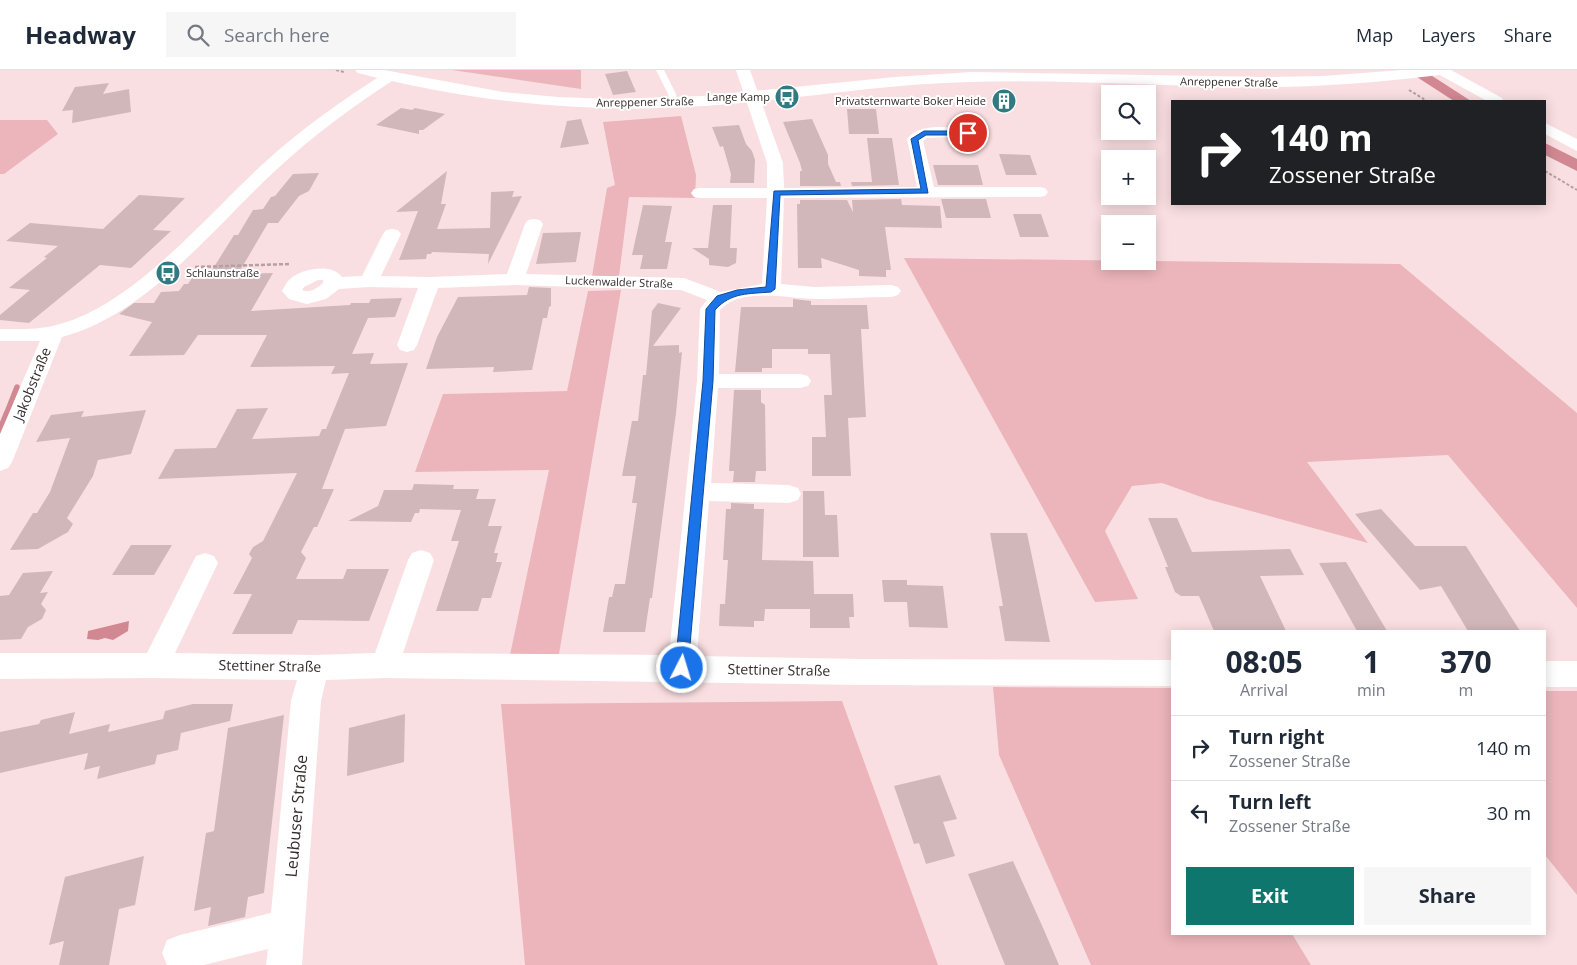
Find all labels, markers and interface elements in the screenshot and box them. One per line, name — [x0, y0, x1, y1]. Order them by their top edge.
search box — [166, 12, 516, 57]
text: Headway — [25, 18, 136, 51]
icon: search — [184, 21, 212, 49]
text: Search here — [224, 22, 330, 48]
text: Map — [1356, 23, 1393, 47]
text: Layers — [1421, 23, 1476, 47]
text: Share — [1504, 23, 1552, 47]
street label: Anreppener Straße — [1180, 73, 1278, 90]
bus stop icon: Lange Kamp — [774, 84, 800, 110]
map controls — [1101, 85, 1156, 270]
button: search — [1101, 85, 1156, 140]
building icon: Privatsternwarte Boker Heide — [991, 88, 1017, 114]
place label: Lange Kamp — [707, 89, 770, 104]
street label: Anreppener Straße — [596, 93, 694, 110]
place label: Privatsternwarte Boker Heide — [835, 93, 986, 108]
pin — [947, 112, 989, 154]
text: 140 m — [1269, 114, 1373, 161]
icon: arrive — [954, 119, 982, 147]
icon: right — [1186, 120, 1251, 185]
button: + — [1101, 150, 1156, 205]
text: Zossener Straße — [1269, 159, 1436, 189]
button: − — [1101, 215, 1156, 270]
bus stop icon: Schlaunstraße — [155, 260, 181, 286]
place label: Schlaunstraße — [186, 265, 259, 280]
street label: Luckenwalder Straße — [565, 272, 673, 291]
street label: Jakobstraße — [7, 344, 55, 425]
position arrow — [655, 641, 707, 693]
text: 08:05 — [1225, 641, 1303, 682]
text: 1 — [1363, 641, 1380, 682]
text: 370 — [1440, 641, 1492, 682]
street label: Stettiner Straße — [219, 655, 322, 676]
street label: Stettiner Straße — [728, 659, 831, 680]
text: Arrival — [1240, 679, 1288, 701]
text: min — [1357, 679, 1386, 701]
text: m — [1458, 679, 1473, 701]
text: Turn right — [1229, 724, 1324, 750]
icon: right — [1186, 734, 1214, 762]
text: 140 m — [1476, 735, 1531, 761]
text: Zossener Straße — [1229, 750, 1350, 772]
street label: Leubuser Straße — [280, 754, 312, 878]
text: Turn left — [1229, 789, 1311, 815]
icon: left — [1186, 799, 1214, 827]
text: 30 m — [1487, 800, 1531, 826]
text: Zossener Straße — [1229, 815, 1350, 837]
button: Exit — [1186, 867, 1354, 925]
button: Share — [1364, 867, 1531, 925]

